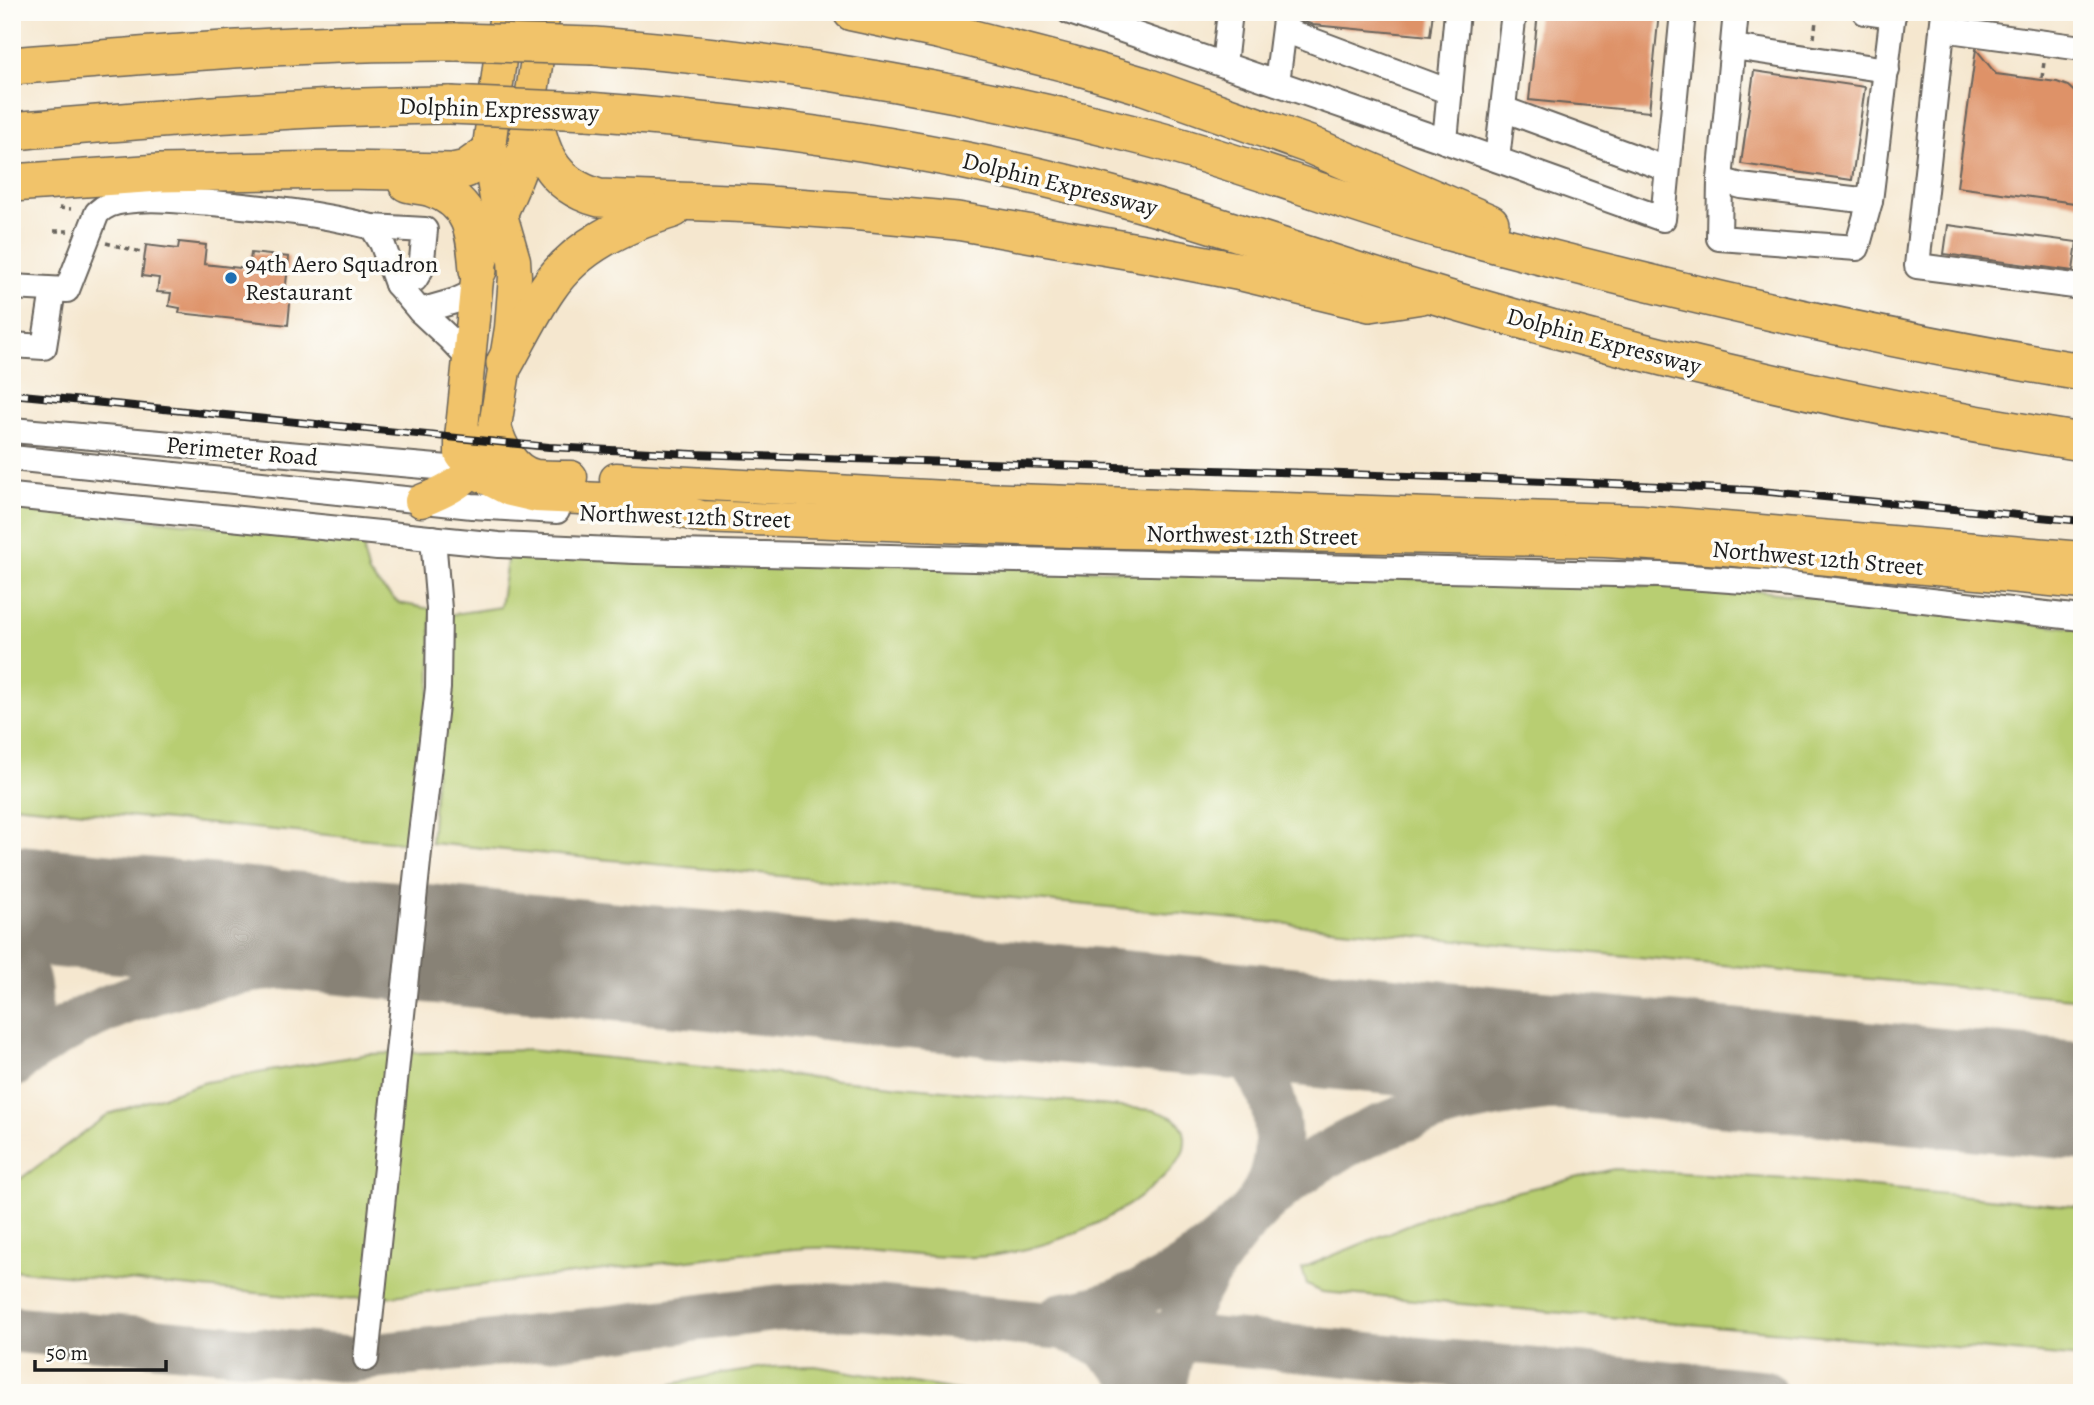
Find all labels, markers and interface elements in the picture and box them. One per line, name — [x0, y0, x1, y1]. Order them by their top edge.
street label: Dolphin Expressway — [398, 90, 600, 128]
street label: Dolphin Expressway — [959, 144, 1161, 224]
place label: 94th Aero Squadron Restaurant — [245, 248, 438, 308]
marker: 94th Aero Squadron Restaurant — [223, 270, 239, 286]
street label: Dolphin Expressway — [1503, 300, 1705, 382]
street label: Perimeter Road — [165, 428, 319, 474]
street label: Northwest 12th Street — [579, 496, 792, 536]
street label: Northwest 12th Street — [1146, 517, 1358, 553]
street label: Northwest 12th Street — [1711, 533, 1925, 583]
scale bar — [35, 1328, 166, 1372]
text: 50 m — [46, 1339, 88, 1367]

